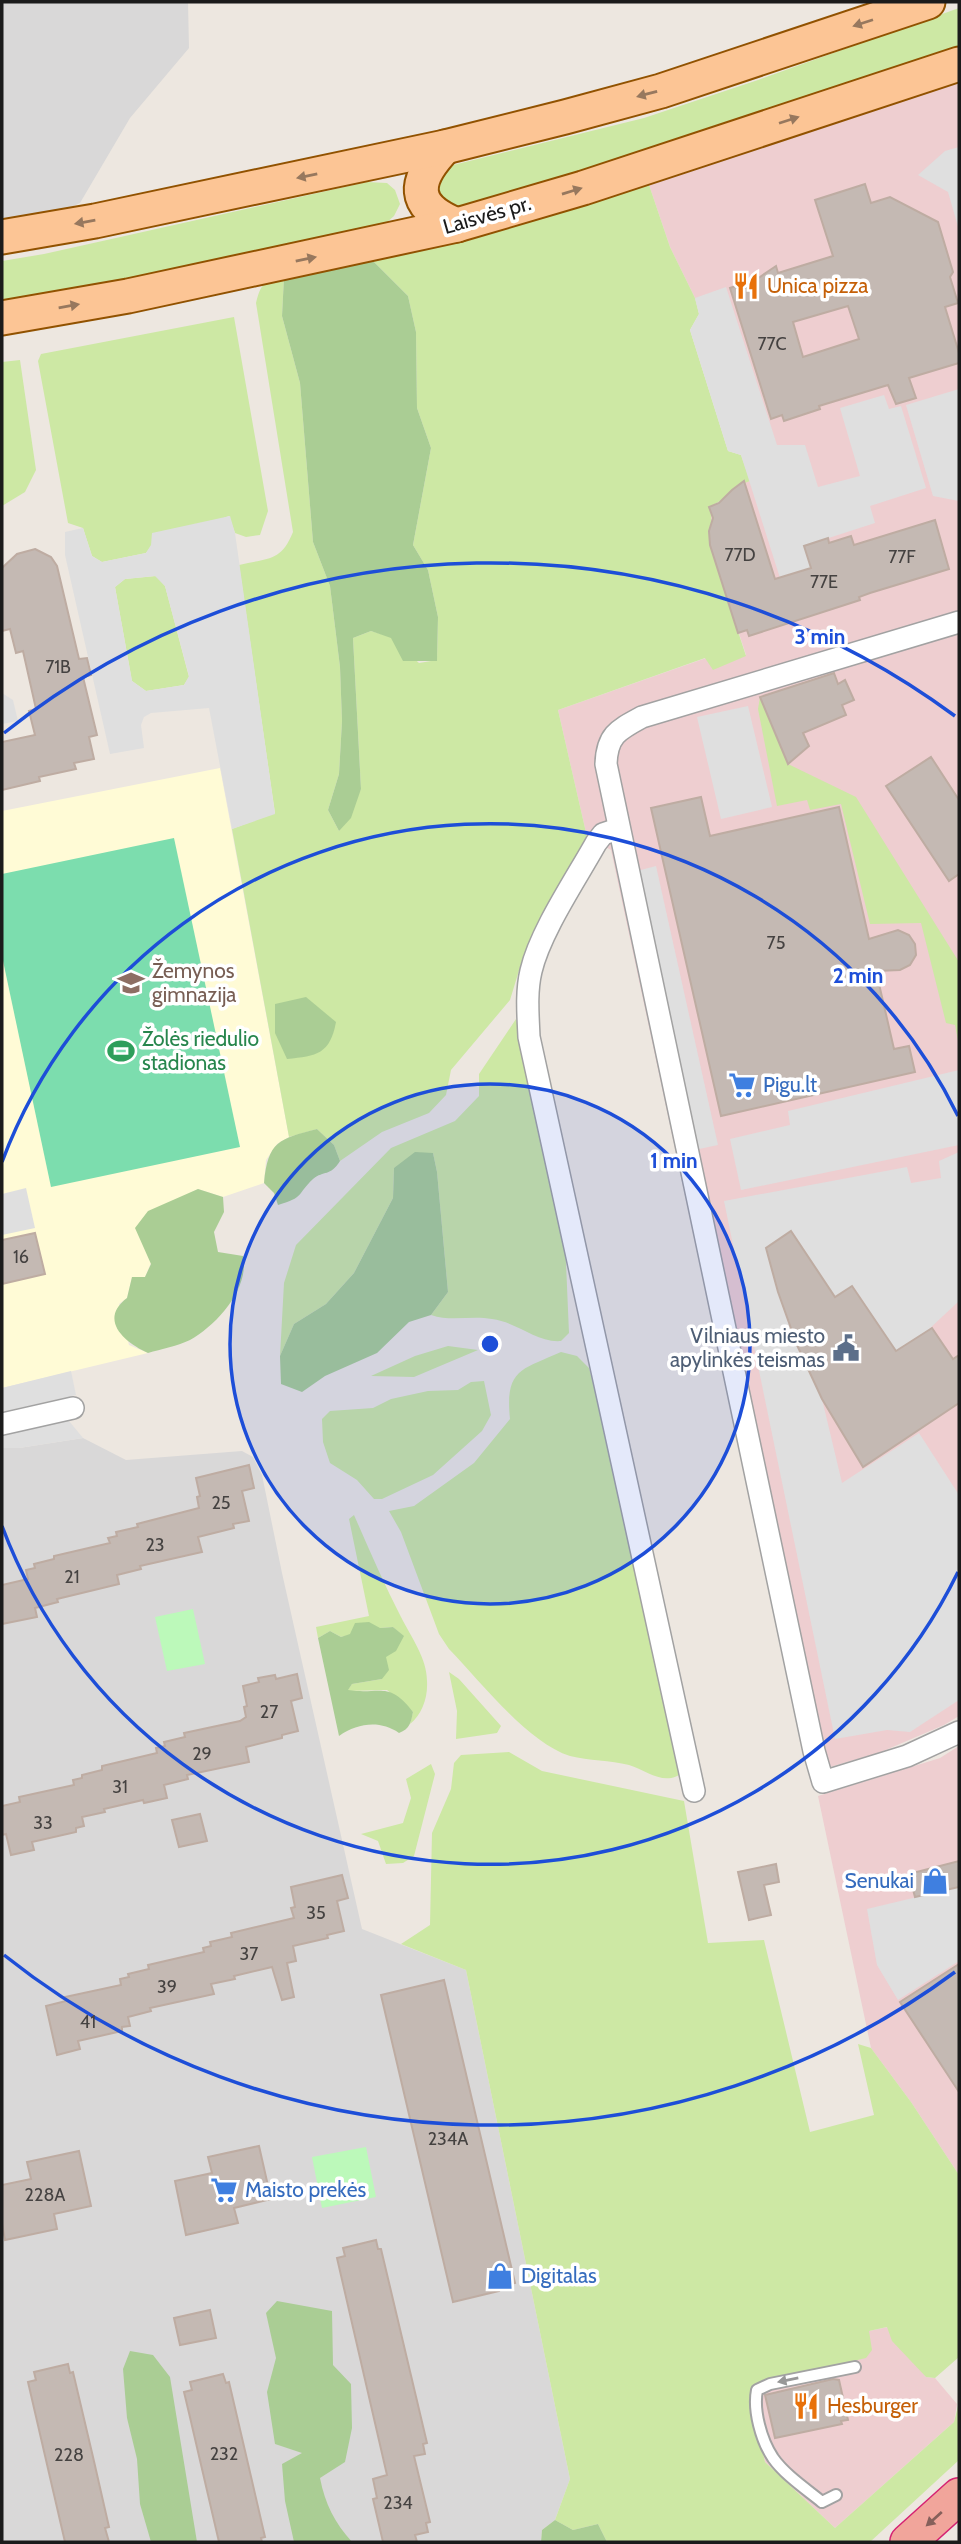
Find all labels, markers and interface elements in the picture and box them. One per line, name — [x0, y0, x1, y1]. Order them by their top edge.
one-way arrow — [853, 18, 874, 29]
one-way arrow — [636, 90, 657, 100]
one-way arrow — [778, 114, 799, 125]
one-way arrow — [296, 170, 318, 181]
one-way arrow — [562, 185, 583, 195]
street label: Laisvės pr. — [440, 190, 534, 239]
one-way arrow — [74, 217, 96, 228]
one-way arrow — [295, 253, 317, 264]
restaurant icon: Unica pizza — [731, 271, 761, 301]
place label: Unica pizza — [767, 273, 868, 298]
one-way arrow — [58, 300, 80, 311]
house number: 77C — [757, 333, 787, 355]
house number: 77D — [724, 544, 756, 566]
house number: 77F — [888, 546, 916, 568]
house number: 77E — [810, 571, 838, 593]
text: 3 min — [795, 624, 845, 649]
house number: 71B — [45, 656, 71, 678]
house number: 75 — [767, 932, 785, 954]
place label: Žemynos gimnazija — [152, 957, 236, 1008]
text: 2 min — [833, 963, 883, 988]
school or university icon: Žemynos gimnazija — [116, 968, 146, 998]
place label: Žolės riedulio stadionas — [142, 1025, 259, 1075]
sports icon: Žolės riedulio stadionas — [106, 1036, 136, 1066]
supermarket icon: Pigu.lt — [727, 1070, 757, 1100]
place label: Pigu.lt — [763, 1072, 817, 1097]
text: 1 min — [650, 1148, 698, 1173]
house number: 16 — [13, 1246, 29, 1268]
place label: Vilniaus miesto apylinkės teismas — [670, 1323, 825, 1372]
centre of rings — [478, 1332, 502, 1356]
public building icon: Vilniaus miesto apylinkės teismas — [831, 1333, 861, 1363]
house number: 25 — [211, 1492, 231, 1514]
house number: 23 — [145, 1534, 165, 1556]
house number: 21 — [64, 1566, 80, 1588]
house number: 27 — [260, 1701, 278, 1723]
house number: 29 — [192, 1743, 212, 1765]
house number: 31 — [112, 1776, 128, 1798]
house number: 33 — [33, 1812, 53, 1834]
shop icon: Senukai — [920, 1866, 950, 1896]
place label: Senukai — [844, 1868, 914, 1893]
house number: 35 — [306, 1902, 326, 1924]
house number: 37 — [240, 1943, 258, 1965]
house number: 39 — [157, 1976, 177, 1998]
house number: 41 — [80, 2011, 96, 2033]
house number: 234A — [428, 2128, 468, 2150]
supermarket icon: Maisto prekės — [209, 2175, 239, 2205]
place label: Maisto prekės — [245, 2177, 366, 2202]
house number: 228A — [25, 2184, 65, 2206]
shop icon: Digitalas — [485, 2261, 515, 2291]
place label: Digitalas — [521, 2263, 597, 2288]
one-way arrow — [777, 2375, 799, 2386]
restaurant icon: Hesburger — [791, 2391, 821, 2421]
place label: Hesburger — [827, 2393, 918, 2418]
house number: 232 — [210, 2443, 238, 2465]
house number: 228 — [54, 2444, 84, 2466]
house number: 234 — [383, 2492, 413, 2514]
one-way arrow — [925, 2511, 943, 2527]

